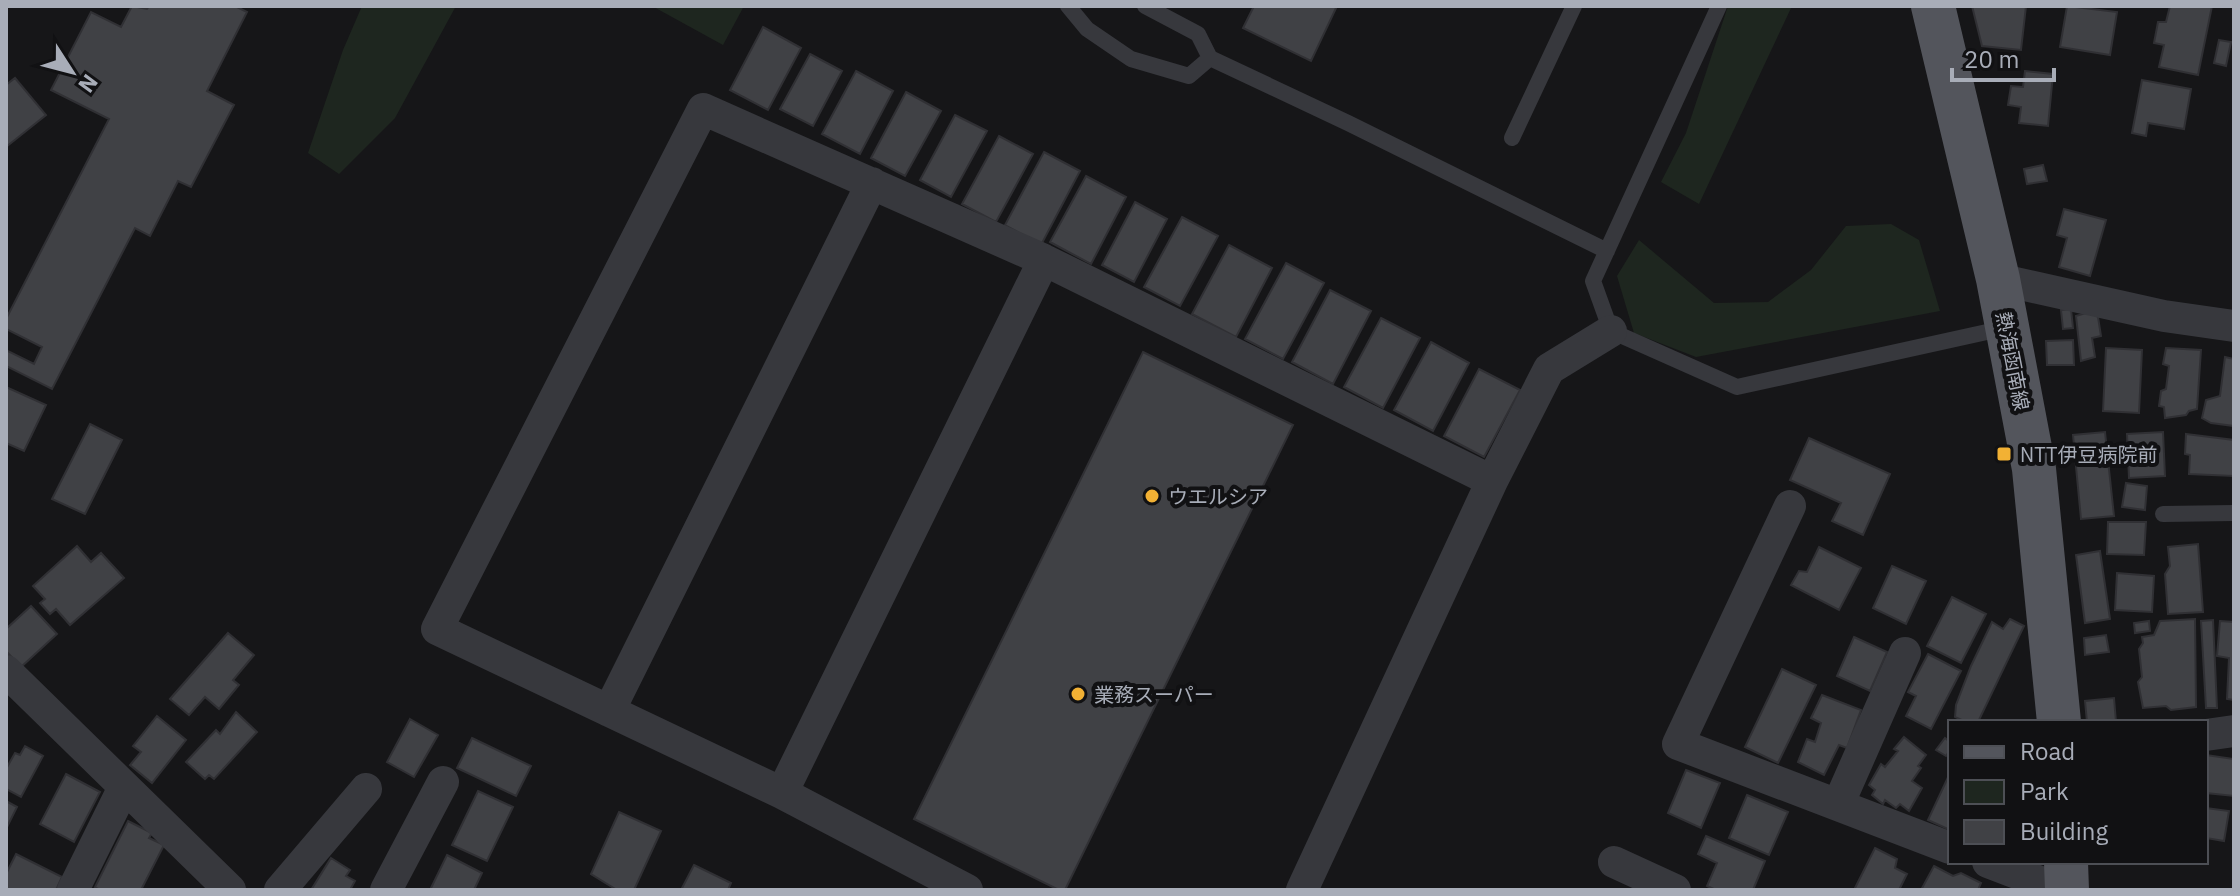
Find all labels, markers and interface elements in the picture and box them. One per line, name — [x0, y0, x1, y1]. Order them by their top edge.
north arrow — [32, 32, 112, 112]
scale bar — [1952, 32, 2054, 82]
text: 20 m — [1964, 43, 2019, 75]
text: N — [72, 69, 105, 99]
street label: 熱海函南線 — [1990, 309, 2036, 413]
place label: NTT伊豆病院前 — [2020, 441, 2157, 468]
marker: NTT伊豆病院前 — [1995, 445, 2013, 463]
place label: ウエルシア — [1168, 483, 1268, 510]
marker: ウエルシア — [1143, 487, 1161, 505]
place label: 業務スーパー — [1094, 681, 1214, 708]
marker: 業務スーパー — [1069, 685, 1087, 703]
legend — [1948, 720, 2208, 864]
text: Road — [2020, 735, 2075, 767]
text: Park — [2020, 775, 2069, 807]
text: Building — [2020, 815, 2108, 847]

